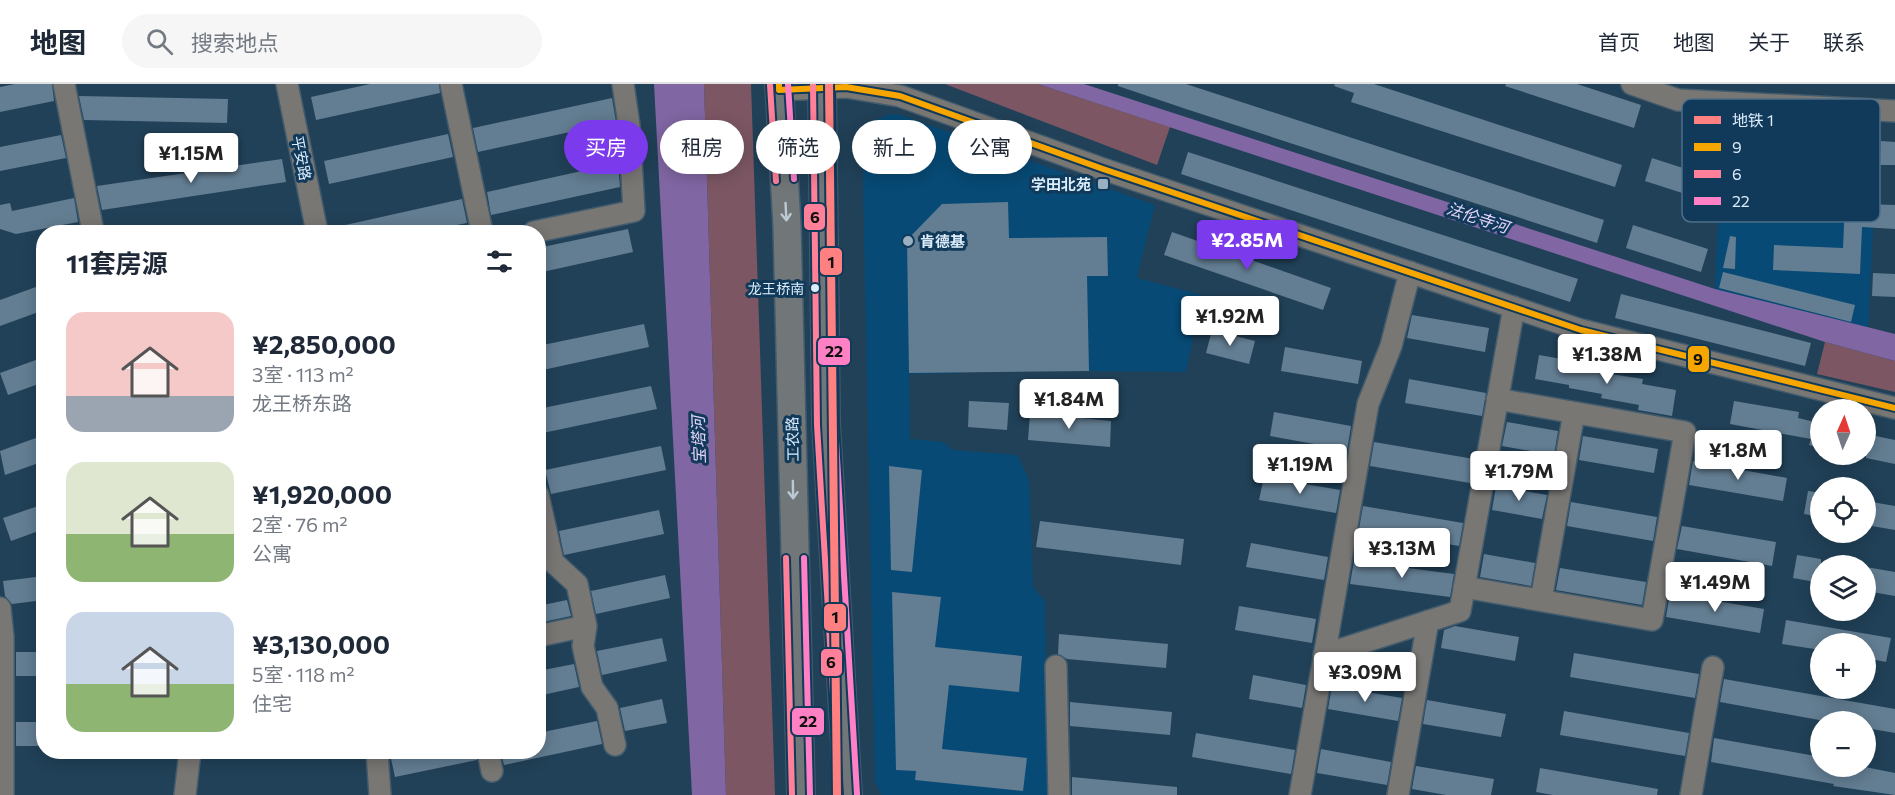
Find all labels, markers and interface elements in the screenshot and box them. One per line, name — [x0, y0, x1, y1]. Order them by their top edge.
search box — [122, 14, 542, 68]
text: 地图 — [30, 25, 86, 59]
icon: search — [143, 25, 176, 58]
text: 搜索地点 — [191, 29, 279, 56]
text: 首页 — [1598, 29, 1640, 54]
text: 地图 — [1673, 29, 1715, 54]
text: 关于 — [1748, 29, 1790, 54]
text: 联系 — [1823, 29, 1865, 54]
legend — [1682, 99, 1880, 222]
text: 地铁 1 — [1732, 110, 1774, 129]
chip: 买房 — [564, 120, 648, 174]
chip: 租房 — [660, 120, 744, 174]
chip: 筛选 — [756, 120, 840, 174]
chip: 新上 — [852, 120, 936, 174]
chip: 公寓 — [948, 120, 1032, 174]
pin: ¥1.15M — [142, 133, 240, 184]
street label: 平安路 — [289, 134, 315, 182]
text: 9 — [1732, 137, 1742, 156]
text: ¥1.15M — [158, 140, 224, 164]
text: 6 — [1732, 164, 1742, 183]
place label: 学田北苑 — [1031, 175, 1091, 193]
marker: 学田北苑 — [1096, 177, 1110, 191]
text: 22 — [1732, 191, 1750, 210]
water label: 法伦寺河 — [1445, 198, 1514, 237]
one-way arrow — [781, 201, 792, 221]
line badge: 6 — [803, 203, 826, 231]
text: 6 — [810, 207, 820, 226]
pin: ¥2.85M — [1198, 220, 1296, 271]
text: ¥2.85M — [1211, 227, 1283, 251]
place label: 肯德基 — [920, 232, 965, 250]
marker: 肯德基 — [901, 234, 915, 248]
icon: filters — [483, 245, 516, 278]
text: 11套房源 — [66, 247, 168, 278]
line badge: 1 — [819, 247, 843, 276]
text: 1 — [827, 252, 835, 271]
place label: 龙王桥南 — [748, 280, 804, 297]
marker: 龙王桥南 — [809, 282, 821, 294]
pin: ¥1.92M — [1181, 296, 1279, 347]
text: ¥1.92M — [1195, 303, 1265, 327]
text: ¥2,850,000 — [252, 328, 396, 359]
pin: ¥1.38M — [1558, 334, 1656, 385]
icon: home — [114, 336, 186, 408]
line badge: 22 — [817, 337, 851, 366]
text: 22 — [825, 341, 843, 360]
text: ¥1.38M — [1572, 341, 1642, 365]
line badge: 9 — [1687, 345, 1710, 373]
text: 9 — [1693, 349, 1703, 368]
text: 3室 · 113 m² — [252, 362, 354, 386]
pin: ¥1.84M — [1020, 379, 1118, 430]
text: ¥1.84M — [1034, 386, 1104, 410]
text: 龙王桥东路 — [252, 391, 352, 415]
north arrow — [1810, 399, 1876, 465]
map controls — [1810, 399, 1876, 777]
water label: 宝塔河 — [688, 413, 708, 464]
street label: 工农路 — [783, 416, 801, 462]
pin: ¥1.8M — [1696, 430, 1780, 481]
text: ¥1.8M — [1709, 437, 1767, 461]
pin: ¥1.19M — [1251, 444, 1349, 495]
text: ¥1.19M — [1267, 451, 1333, 475]
pin: ¥1.79M — [1470, 451, 1568, 502]
text: ¥1.79M — [1484, 458, 1554, 482]
button: locate — [1810, 477, 1876, 543]
text: ¥1,920,000 — [252, 478, 392, 509]
one-way arrow — [788, 480, 799, 500]
icon: home — [114, 486, 186, 558]
text: 2室 · 76 m² — [252, 512, 347, 536]
pin: ¥3.13M — [1353, 528, 1451, 579]
text: ¥3.13M — [1368, 535, 1436, 559]
text: 公寓 — [252, 541, 292, 565]
button: layers — [1810, 555, 1876, 621]
pin: ¥1.49M — [1666, 562, 1764, 613]
text: ¥1.49M — [1680, 569, 1750, 593]
line badge: 1 — [823, 603, 847, 632]
text: 1 — [831, 607, 839, 626]
text: ¥3,130,000 — [252, 628, 390, 659]
button: + — [1810, 633, 1876, 699]
icon: home — [114, 636, 186, 708]
line badge: 6 — [820, 648, 843, 677]
text: 6 — [826, 652, 836, 671]
pin: ¥3.09M — [1316, 652, 1414, 703]
text: ¥3.09M — [1328, 659, 1402, 683]
text: 5室 · 118 m² — [252, 662, 354, 686]
text: 住宅 — [252, 691, 292, 715]
line badge: 22 — [791, 707, 825, 736]
text: 22 — [799, 711, 817, 730]
button: − — [1810, 711, 1876, 777]

